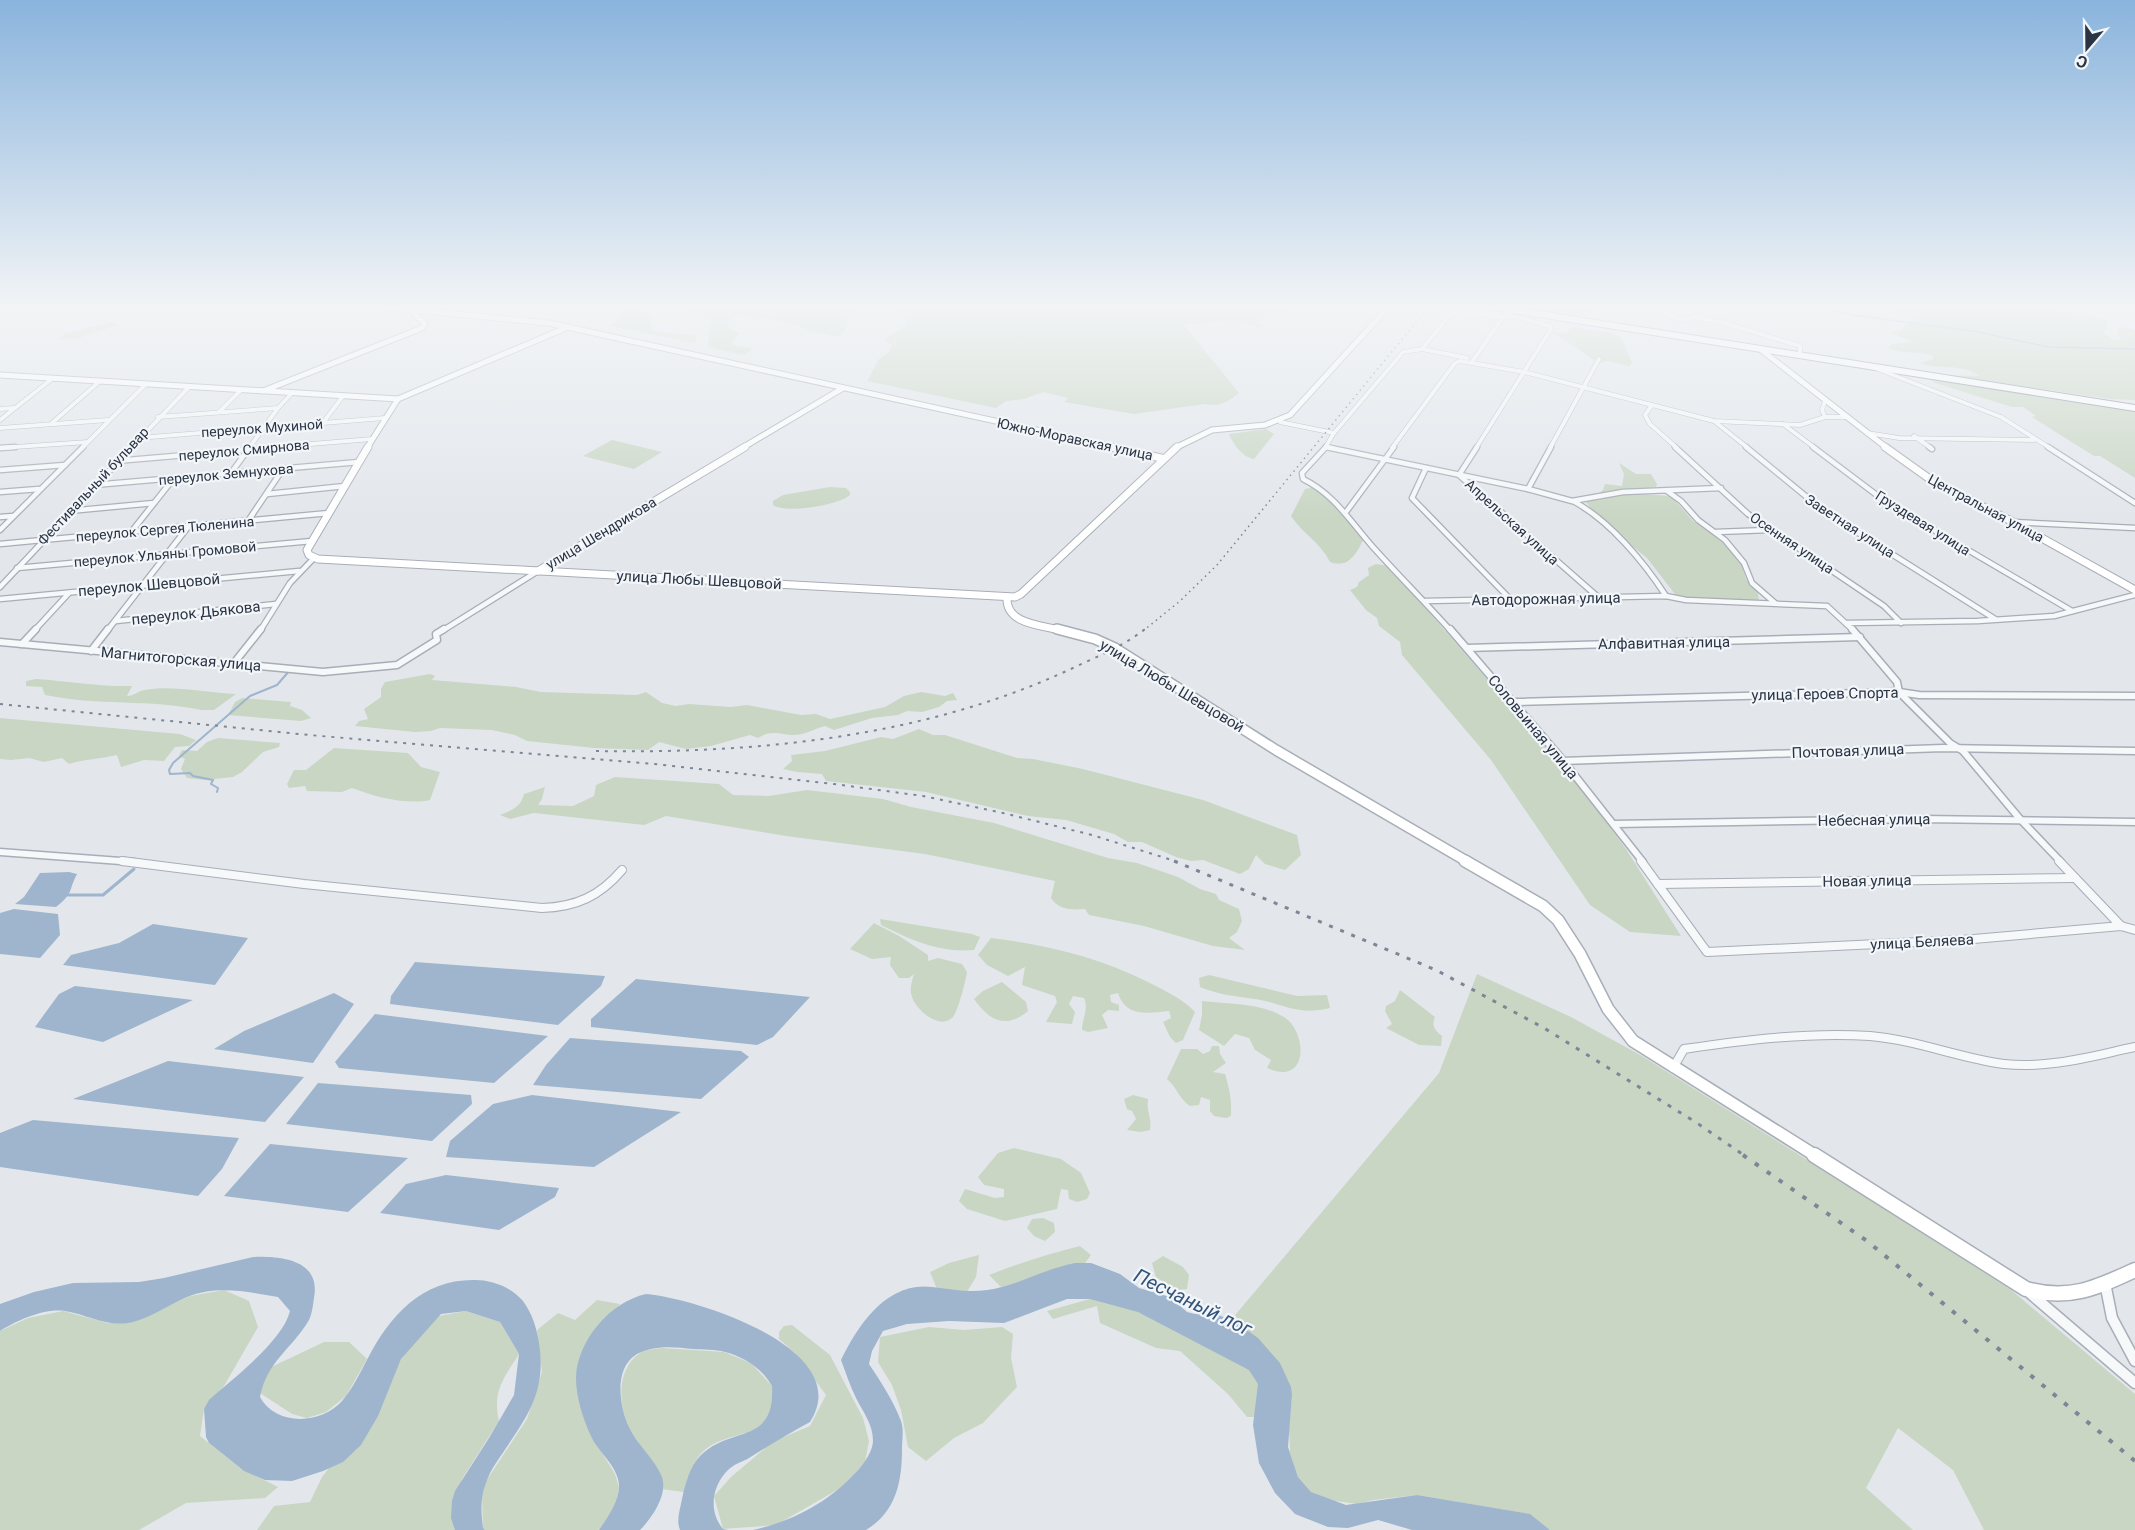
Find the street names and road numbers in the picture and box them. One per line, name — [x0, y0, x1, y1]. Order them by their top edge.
street label: Южно-Моравская улица — [996, 415, 1154, 463]
street label: переулок Мухиной — [201, 416, 323, 440]
street label: Фестивальный бульвар — [34, 424, 152, 548]
street label: переулок Смирнова — [178, 436, 310, 464]
street label: переулок Земнухова — [158, 460, 294, 488]
street label: Центральная улица — [1925, 471, 2047, 545]
street label: Апрельская улица — [1462, 476, 1562, 568]
street label: Груздевая улица — [1873, 487, 1973, 559]
street label: Заветная улица — [1802, 491, 1898, 561]
street label: улица Шендрикова — [543, 494, 659, 572]
street label: Осенняя улица — [1747, 509, 1837, 577]
street label: переулок Сергея Тюленина — [75, 513, 255, 545]
street label: переулок Ульяны Громовой — [73, 538, 257, 570]
street label: улица Любы Шевцовой — [616, 567, 782, 593]
street label: переулок Шевцовой — [77, 570, 221, 600]
street label: Автодорожная улица — [1471, 589, 1621, 609]
street label: переулок Дьякова — [131, 597, 261, 629]
street label: Алфавитная улица — [1598, 633, 1730, 653]
street label: улица Любы Шевцовой — [1097, 636, 1247, 736]
street label: Магнитогорская улица — [100, 643, 262, 675]
street label: Соловьиная улица — [1484, 671, 1582, 783]
street label: улица Героев Спорта — [1751, 684, 1899, 704]
street label: Почтовая улица — [1791, 740, 1905, 762]
street label: Небесная улица — [1817, 810, 1931, 830]
street label: Новая улица — [1822, 871, 1912, 891]
street label: улица Беляева — [1870, 930, 1974, 954]

